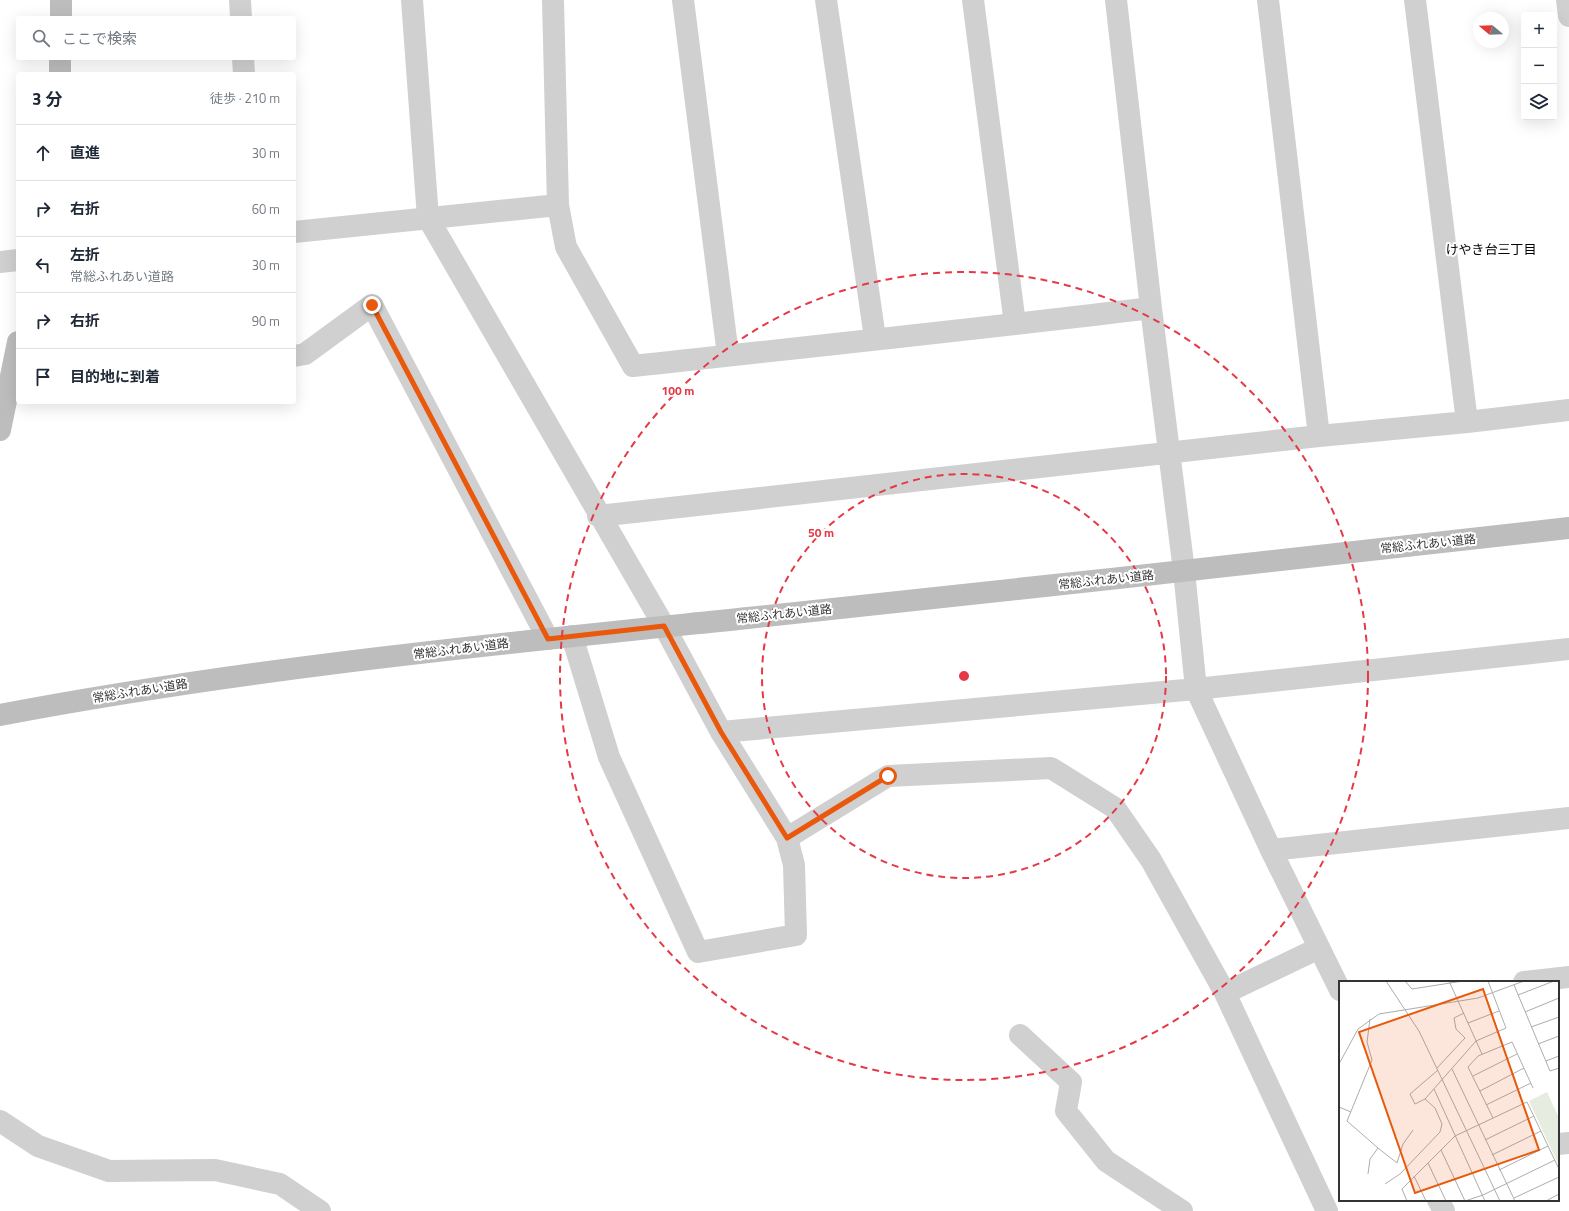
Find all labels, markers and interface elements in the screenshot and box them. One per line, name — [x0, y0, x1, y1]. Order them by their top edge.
north arrow — [1473, 12, 1509, 48]
map controls — [1521, 12, 1557, 120]
button: + — [1521, 12, 1557, 48]
search box — [16, 16, 296, 60]
icon: search — [30, 27, 52, 49]
text: ここで検索 — [62, 27, 137, 50]
button: − — [1521, 48, 1557, 84]
button: layers — [1521, 84, 1557, 120]
text: 3 分 — [32, 86, 62, 112]
text: 徒歩 · 210 m — [210, 88, 280, 108]
text: 直進 — [70, 141, 100, 164]
icon: ahead — [32, 142, 54, 164]
text: 30 m — [252, 143, 280, 163]
text: 右折 — [70, 197, 100, 220]
icon: right — [32, 198, 54, 220]
text: 60 m — [252, 199, 280, 219]
district label: けやき台三丁目 — [1445, 239, 1537, 259]
text: 左折 — [70, 243, 100, 266]
icon: left — [32, 254, 54, 276]
text: 30 m — [252, 255, 280, 275]
text: 常総ふれあい道路 — [70, 266, 174, 286]
route end — [363, 296, 381, 314]
text: 右折 — [70, 309, 100, 332]
icon: right — [32, 310, 54, 332]
text: 90 m — [252, 311, 280, 331]
text: 目的地に到着 — [70, 365, 160, 388]
icon: arrive — [32, 366, 54, 388]
text: 100 m — [662, 381, 694, 400]
text: 50 m — [808, 523, 834, 542]
street label: 常総ふれあい道路 — [1379, 529, 1477, 558]
street label: 常総ふれあい道路 — [1057, 565, 1155, 594]
street label: 常総ふれあい道路 — [735, 599, 833, 628]
street label: 常総ふれあい道路 — [412, 633, 510, 664]
centre of rings — [957, 669, 971, 683]
street label: 常総ふれあい道路 — [91, 674, 189, 707]
route start — [879, 767, 897, 785]
inset map — [1339, 981, 1559, 1201]

